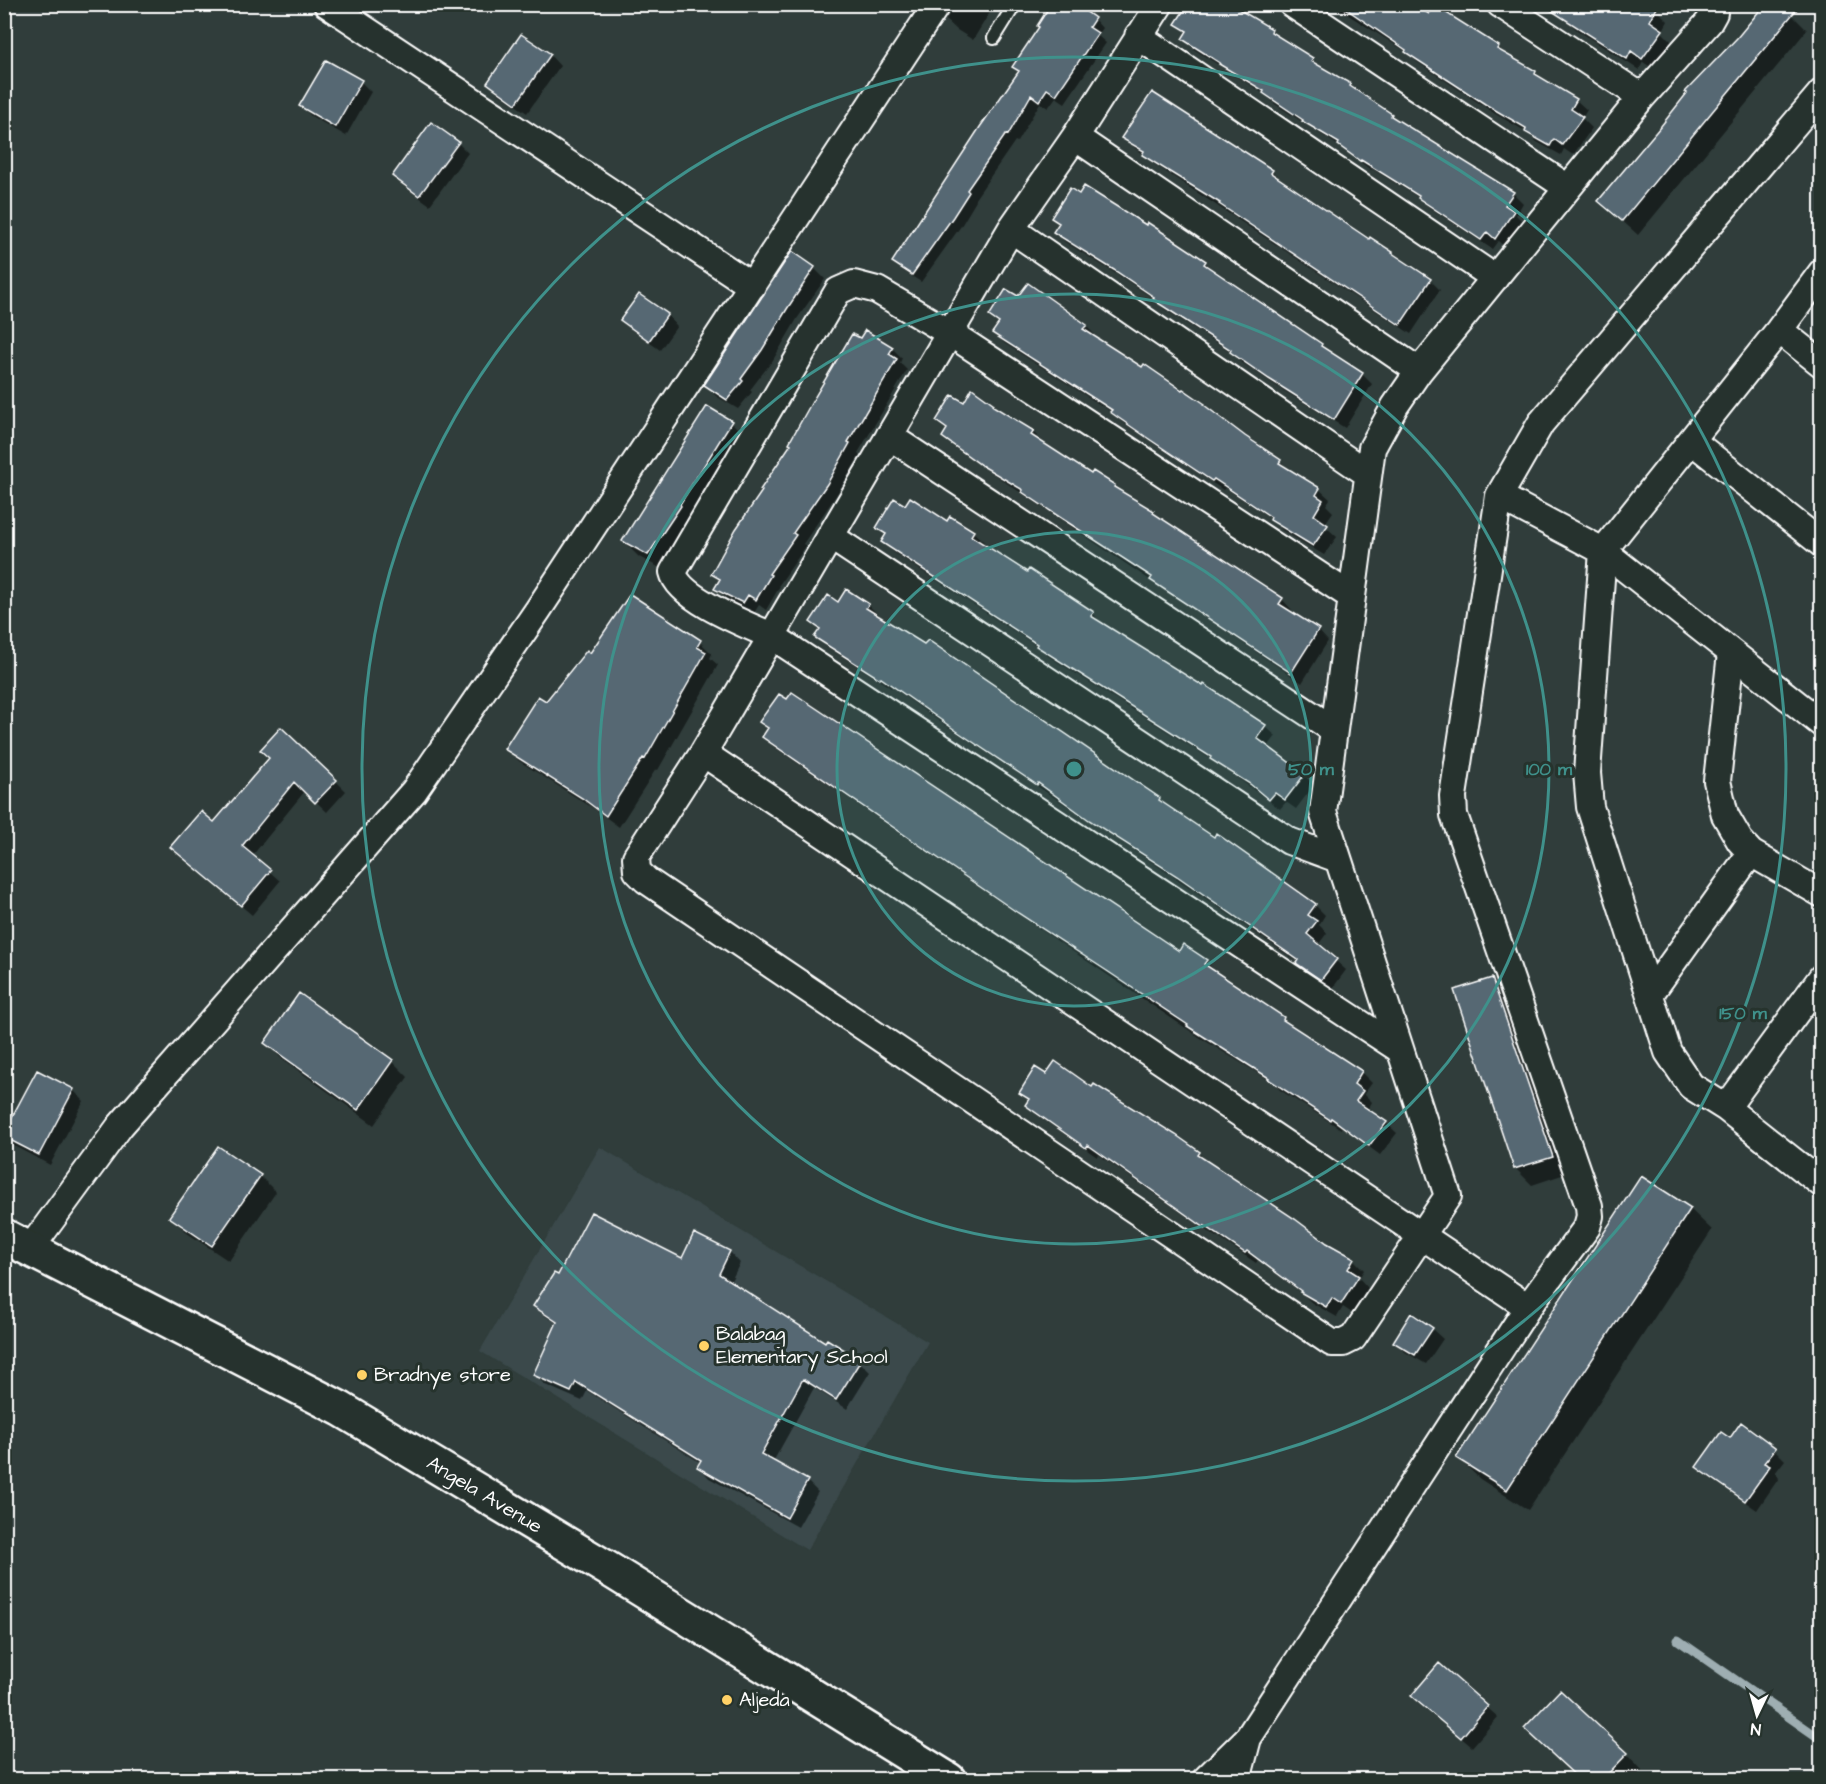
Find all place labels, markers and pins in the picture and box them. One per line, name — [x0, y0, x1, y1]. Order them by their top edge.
centre of rings — [1064, 759, 1084, 779]
place label: Balabag Elementary School — [716, 1320, 888, 1372]
marker: Balabag Elementary School — [697, 1339, 711, 1353]
place label: Bradnye store — [374, 1361, 511, 1390]
marker: Bradnye store — [355, 1368, 369, 1382]
place label: Aljeda — [739, 1686, 790, 1714]
marker: Aljeda — [720, 1693, 734, 1707]

